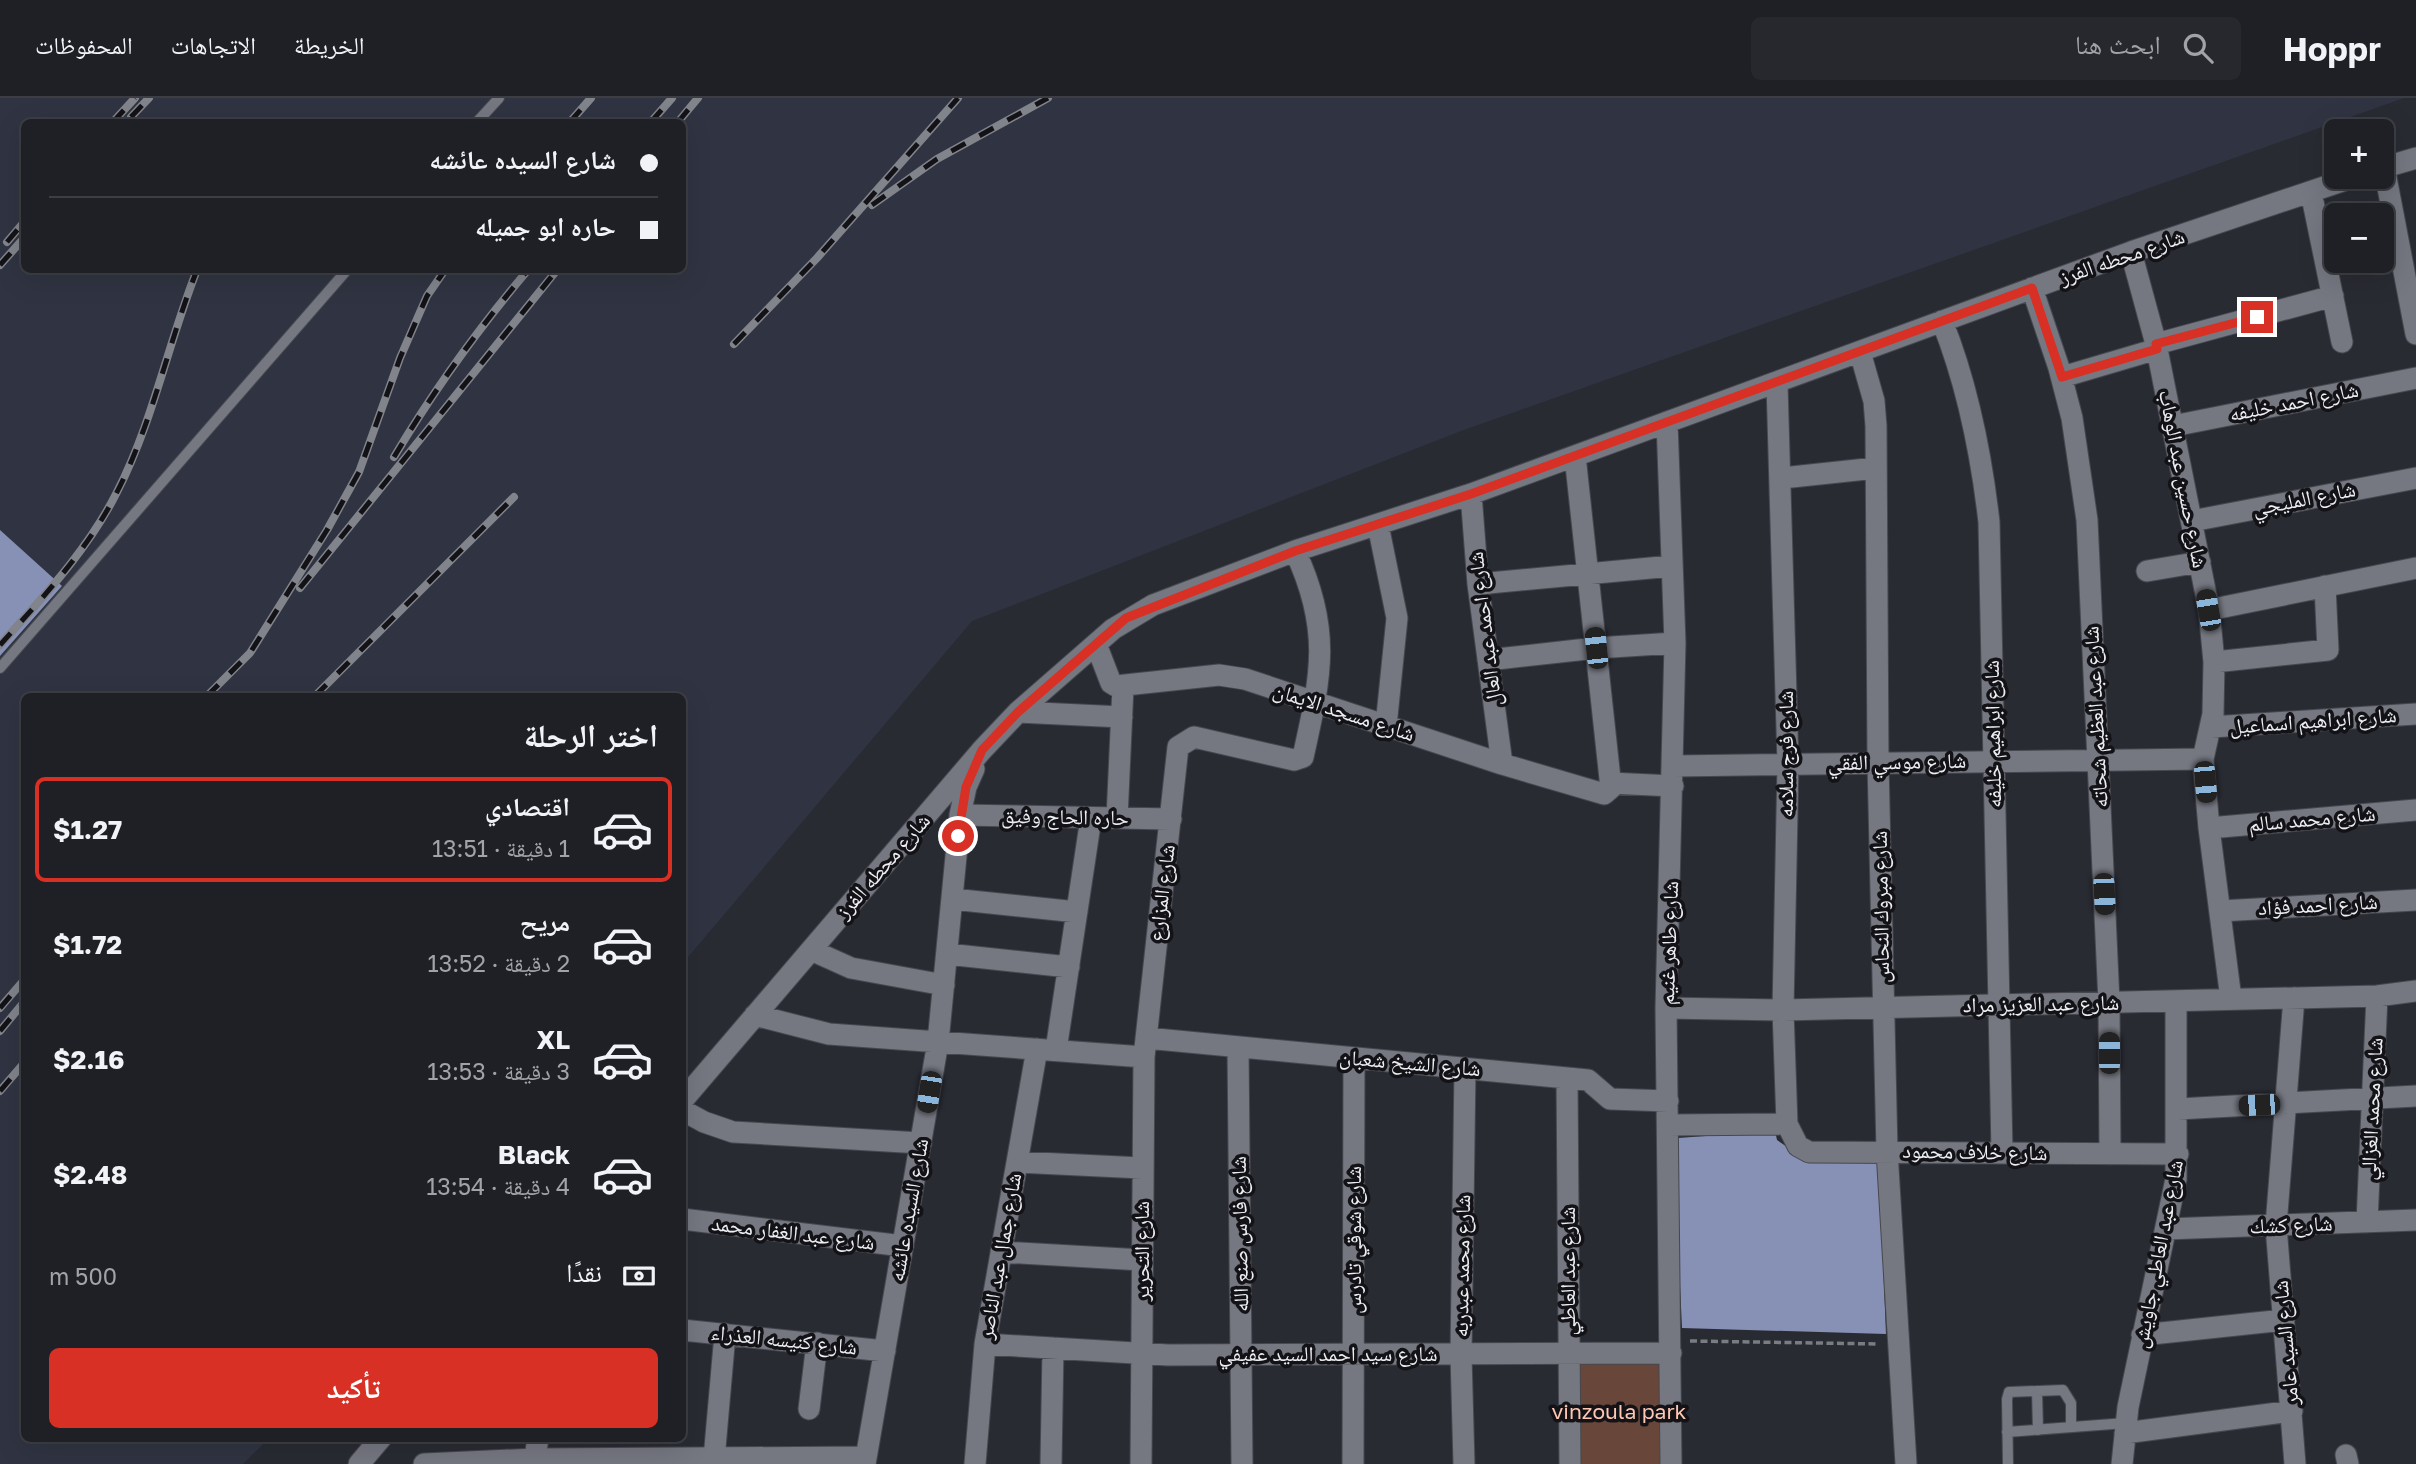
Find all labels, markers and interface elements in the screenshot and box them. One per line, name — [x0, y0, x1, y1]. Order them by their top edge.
search box — [1751, 17, 2241, 80]
text: ابحث هنا — [2075, 29, 2161, 60]
icon: search — [2179, 29, 2217, 67]
text: Hoppr — [2283, 29, 2381, 68]
text: المحفوظات — [35, 30, 133, 59]
text: الاتجاهات — [171, 30, 256, 59]
text: الخريطة — [294, 30, 365, 59]
map controls — [2324, 119, 2394, 273]
button: + — [2324, 119, 2394, 189]
text: شارع السيده عائشه — [429, 144, 616, 175]
button: − — [2324, 203, 2394, 273]
text: حاره ابو جميله — [475, 211, 616, 242]
street label: شارع محطه الفرز — [2055, 222, 2188, 291]
route end — [2241, 301, 2273, 333]
street label: شارع احمد خليفه — [2227, 376, 2361, 427]
street label: شارع حسين عبد الوهاب — [2153, 388, 2214, 570]
street label: شارع المليجي — [2250, 475, 2358, 525]
street label: شارع احمد عبد العال — [1462, 550, 1507, 708]
car — [2195, 587, 2222, 633]
street label: شارع عبد العظيم شحاته — [2077, 625, 2115, 809]
car — [1584, 626, 1609, 670]
street label: شارع ابراهيم خليفه — [1978, 660, 2008, 808]
street label: شارع مسجد الايمان — [1270, 676, 1418, 747]
street label: شارع فرج سلامه — [1772, 691, 1799, 817]
street label: شارع ابراهيم اسماعيل — [2229, 701, 2397, 741]
text: اختر الرحلة — [524, 716, 658, 754]
street label: شارع موسي الفقي — [1828, 747, 1966, 780]
car — [2193, 760, 2218, 804]
text: اقتصادي — [485, 791, 570, 822]
icon: car — [591, 798, 654, 861]
street label: شارع محمد سالم — [2247, 800, 2377, 838]
street label: حاره الحاج وفيق — [1001, 802, 1129, 831]
street label: شارع محطه الفرز — [829, 807, 936, 925]
text: $1.27 — [53, 814, 122, 845]
route start — [942, 820, 974, 852]
street label: شارع مبروك النحاس — [1866, 831, 1895, 983]
text: 1 دقيقة · 13:51 — [432, 834, 570, 862]
street label: شارع المزارع — [1142, 843, 1181, 943]
car — [2093, 872, 2116, 916]
street label: شارع طاهر غنيم — [1653, 880, 1685, 1006]
street label: شارع احمد فؤاد — [2257, 888, 2378, 921]
text: مريح — [520, 906, 570, 937]
icon: car — [591, 913, 654, 976]
text: $1.72 — [53, 929, 122, 960]
text: 2 دقيقة · 13:52 — [428, 949, 570, 977]
street label: شارع عبد العزيز مراد — [1963, 989, 2119, 1018]
text: XL — [536, 1024, 570, 1055]
icon: car — [591, 1028, 654, 1091]
car — [2099, 1032, 2120, 1074]
street label: شارع محمد الغزالي — [2354, 1037, 2392, 1181]
street label: شارع الشيخ شعبان — [1338, 1043, 1482, 1082]
text: $2.16 — [53, 1044, 125, 1075]
text: 3 دقيقة · 13:53 — [427, 1057, 570, 1085]
car — [916, 1070, 943, 1114]
car — [2238, 1093, 2281, 1117]
street label: شارع السيده عائشه — [883, 1136, 934, 1284]
street label: شارع خلاف محمود — [1902, 1137, 2048, 1166]
text: Black — [498, 1139, 570, 1170]
icon: car — [591, 1143, 654, 1206]
street label: شارع فارس صنع الله — [1225, 1156, 1254, 1312]
street label: شارع عبد العاطي جاويش — [2126, 1157, 2192, 1351]
text: $2.48 — [53, 1159, 128, 1190]
street label: شارع شوقي تادرس — [1340, 1166, 1370, 1314]
street label: شارع جمال عبد الناصر — [971, 1171, 1027, 1342]
text: 4 دقيقة · 13:54 — [426, 1172, 570, 1200]
street label: شارع محمد عبدربه — [1447, 1194, 1476, 1338]
street label: شارع التحرير — [1128, 1201, 1155, 1302]
street label: شارع عبد العاطي — [1554, 1207, 1584, 1335]
street label: شارع عبد الغفار محمد — [710, 1209, 876, 1256]
street label: شارع كشك — [2249, 1210, 2333, 1239]
text: نقدًا — [566, 1257, 602, 1288]
icon: cash — [620, 1257, 658, 1295]
text: 500 m — [49, 1262, 117, 1290]
street label: شارع السيد عامر — [2267, 1279, 2304, 1408]
street label: شارع كنيسه العذراء — [710, 1318, 858, 1361]
street label: شارع سيد احمد السيد عفيفي — [1219, 1340, 1437, 1370]
button: تأكيد — [49, 1348, 658, 1428]
park label: vinzoula park — [1552, 1398, 1687, 1424]

